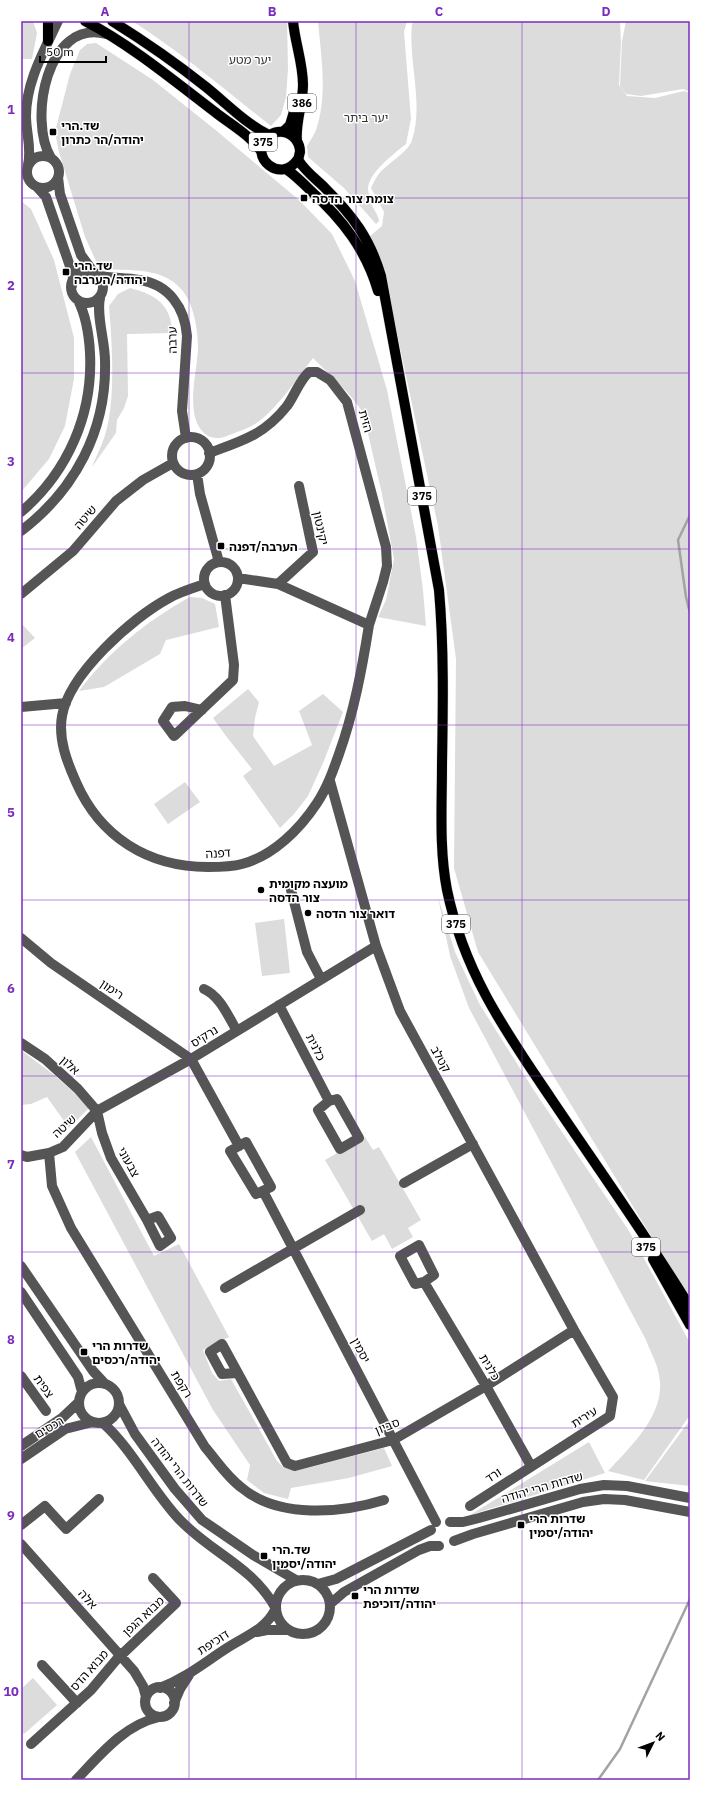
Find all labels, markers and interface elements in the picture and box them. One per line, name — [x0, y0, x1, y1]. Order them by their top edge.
text: A — [101, 3, 110, 20]
text: B — [268, 3, 277, 20]
text: C — [435, 3, 444, 20]
text: D — [601, 3, 611, 20]
scale bar — [40, 38, 106, 64]
text: 50 m — [46, 44, 74, 59]
park label: יער מטע — [229, 52, 271, 67]
road number: 386 — [288, 94, 316, 112]
text: 1 — [7, 101, 15, 118]
park label: יער ביתר — [344, 110, 388, 125]
place label: שד.הרי יהודה/הר כתרון — [61, 118, 144, 147]
marker: שד.הרי יהודה/הר כתרון — [48, 127, 58, 137]
road number: 375 — [249, 133, 277, 151]
place label: צומת צור הדסה — [312, 191, 394, 206]
marker: צומת צור הדסה — [299, 193, 309, 203]
place label: שד.הרי יהודה/הערבה — [74, 258, 146, 287]
marker: שד.הרי יהודה/הערבה — [61, 267, 71, 277]
text: 2 — [7, 277, 15, 294]
street label: ערבה — [164, 326, 180, 354]
street label: הזית — [356, 408, 376, 434]
text: 3 — [7, 453, 15, 470]
road number: 375 — [408, 487, 436, 505]
street label: שיטה — [70, 502, 100, 532]
street label: יקינטון — [310, 510, 332, 546]
place label: הערבה/דפנה — [229, 539, 298, 554]
marker: הערבה/דפנה — [216, 541, 226, 551]
text: 4 — [7, 629, 15, 646]
text: 5 — [7, 804, 15, 821]
street label: דפנה — [205, 845, 232, 861]
place label: מועצה מקומית צור הדסה — [269, 876, 349, 905]
marker: מועצה מקומית צור הדסה — [256, 885, 266, 895]
place label: דואר צור הדסה — [316, 906, 395, 921]
marker: דואר צור הדסה — [303, 908, 313, 918]
road number: 375 — [442, 915, 470, 933]
street label: רימון — [97, 976, 127, 1002]
text: 6 — [7, 980, 15, 997]
street label: נרקיס — [188, 1022, 220, 1050]
street label: כלנית — [303, 1031, 329, 1063]
street label: קטלב — [428, 1043, 455, 1075]
street label: אלון — [57, 1052, 83, 1078]
street label: שיטה — [49, 1111, 79, 1141]
street label: צבעוני — [115, 1144, 143, 1180]
text: 7 — [7, 1156, 15, 1173]
road number: 375 — [632, 1238, 660, 1256]
text: 8 — [7, 1331, 15, 1348]
street label: יסמין — [348, 1335, 374, 1365]
place label: שדרות הרי יהודה/רכסים — [92, 1338, 161, 1367]
marker: שדרות הרי יהודה/רכסים — [79, 1347, 89, 1357]
street label: כלנית — [476, 1351, 504, 1383]
street label: רקפת — [168, 1368, 196, 1400]
street label: צפית — [31, 1371, 58, 1401]
street label: עירית — [568, 1403, 600, 1431]
street label: רכסים — [32, 1413, 66, 1441]
street label: סביון — [372, 1414, 402, 1438]
street label: שדרות הרי יהודה — [148, 1434, 212, 1510]
street label: ורד — [482, 1464, 504, 1486]
street label: שדרות הרי יהודה — [499, 1468, 585, 1506]
text: 9 — [7, 1507, 15, 1524]
place label: שדרות הרי יהודה/יסמין — [529, 1511, 593, 1540]
marker: שדרות הרי יהודה/יסמין — [516, 1520, 526, 1530]
place label: שד.הרי יהודה/יסמין — [272, 1542, 336, 1571]
marker: שד.הרי יהודה/יסמין — [259, 1551, 269, 1561]
place label: שדרות הרי יהודה/דוכיפת — [363, 1582, 436, 1611]
street label: אלה — [75, 1586, 101, 1612]
marker: שדרות הרי יהודה/דוכיפת — [350, 1591, 360, 1601]
street label: מבוא הגפן — [119, 1593, 167, 1639]
street label: דוכיפת — [194, 1626, 232, 1658]
street label: מבוא הדס — [67, 1646, 111, 1694]
text: 10 — [3, 1683, 19, 1700]
north arrow — [633, 1723, 673, 1763]
text: N — [653, 1729, 668, 1744]

